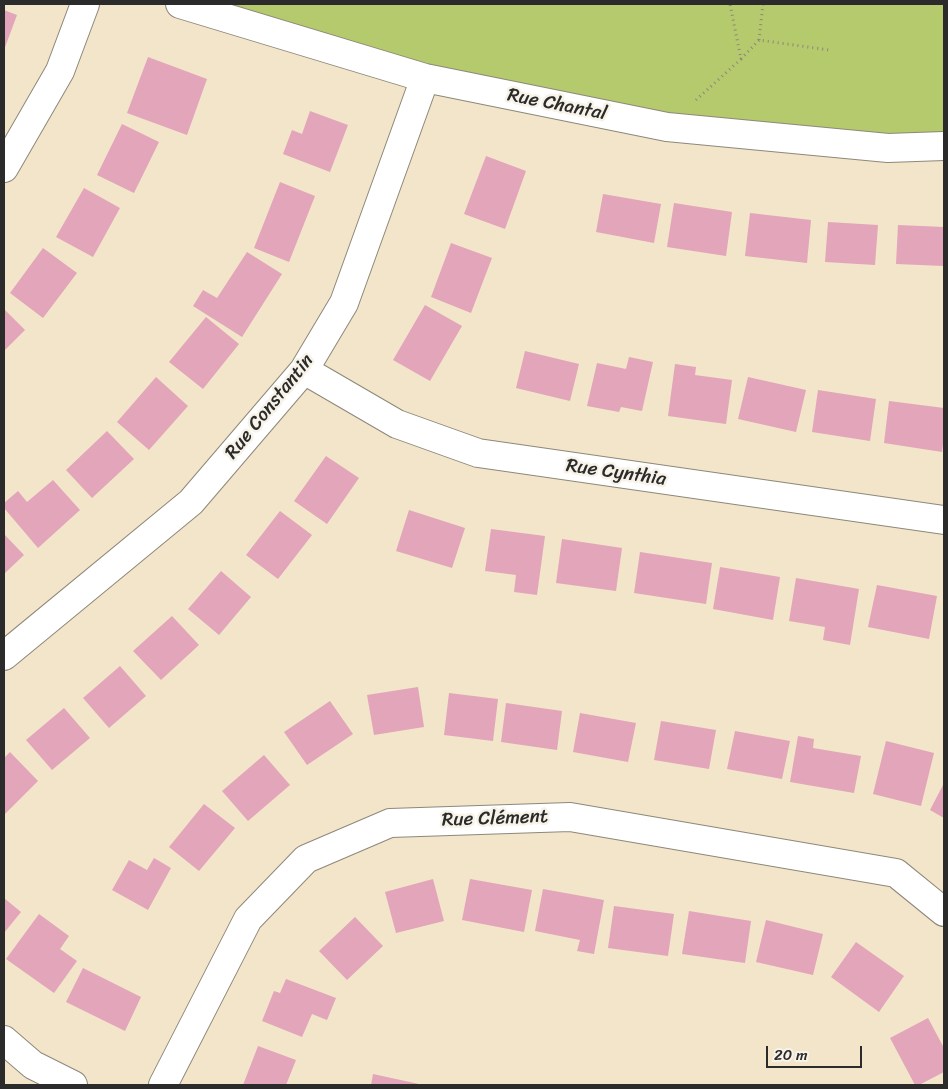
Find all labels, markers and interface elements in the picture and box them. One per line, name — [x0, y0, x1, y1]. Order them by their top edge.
street label: Rue Chantal — [505, 84, 609, 126]
street label: Rue Constantin — [221, 350, 319, 464]
street label: Rue Cynthia — [565, 455, 667, 491]
street label: Rue Clément — [441, 806, 549, 832]
scale bar — [768, 1036, 864, 1068]
text: 20 m — [774, 1042, 808, 1068]

